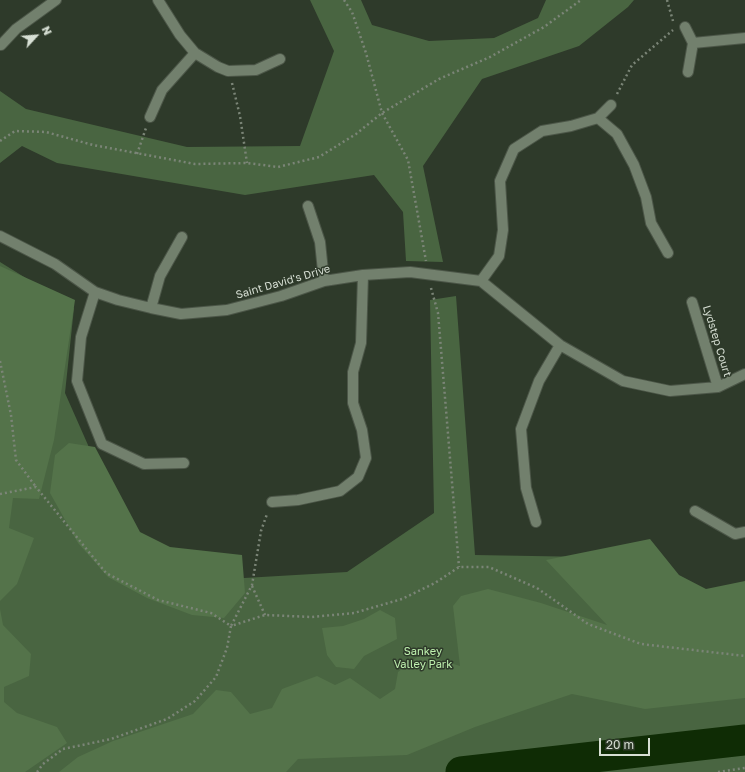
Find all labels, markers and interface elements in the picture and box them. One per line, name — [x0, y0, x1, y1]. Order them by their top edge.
north arrow — [16, 16, 56, 56]
text: N — [40, 24, 55, 37]
street label: Saint David's Drive — [234, 262, 332, 302]
street label: Lydstep Court — [700, 304, 734, 378]
park label: Sankey Valley Park — [394, 645, 452, 671]
scale bar — [601, 730, 652, 756]
text: 20 m — [606, 737, 634, 752]

